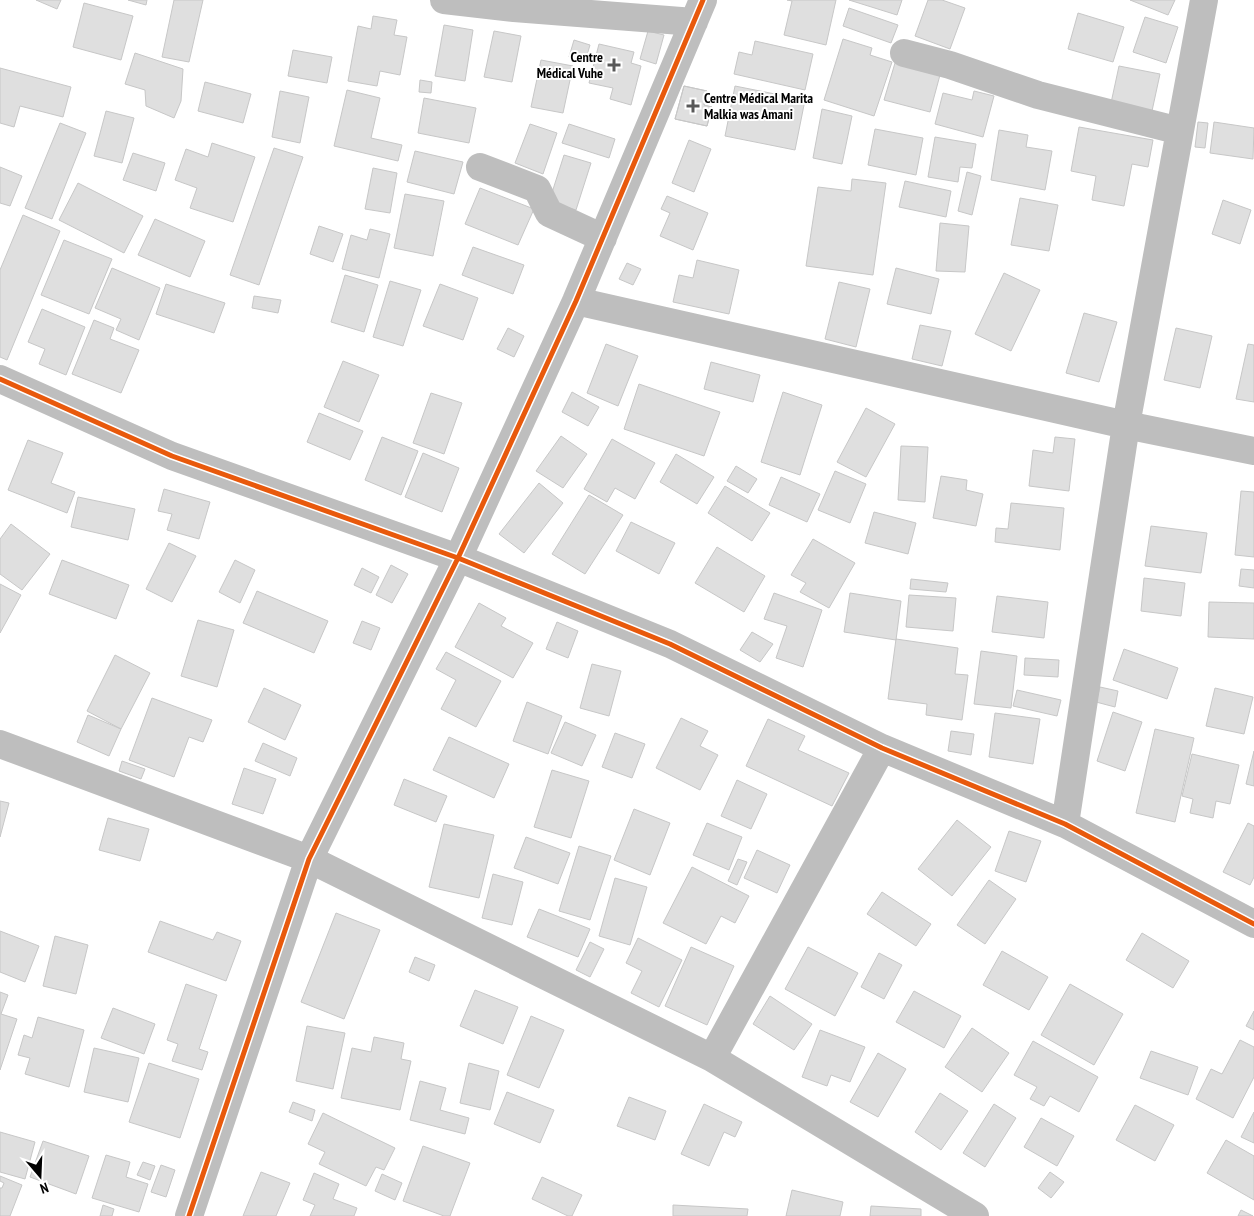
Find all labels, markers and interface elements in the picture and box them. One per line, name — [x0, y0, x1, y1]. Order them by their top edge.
place label: Centre Médical Vuhe — [537, 48, 603, 82]
marker: Centre Médical Vuhe — [607, 58, 621, 72]
place label: Centre Médical Marita Malkia was Amani — [704, 89, 813, 123]
marker: Centre Médical Marita Malkia was Amani — [686, 99, 700, 113]
north arrow — [15, 1151, 65, 1201]
text: N — [38, 1179, 51, 1198]

